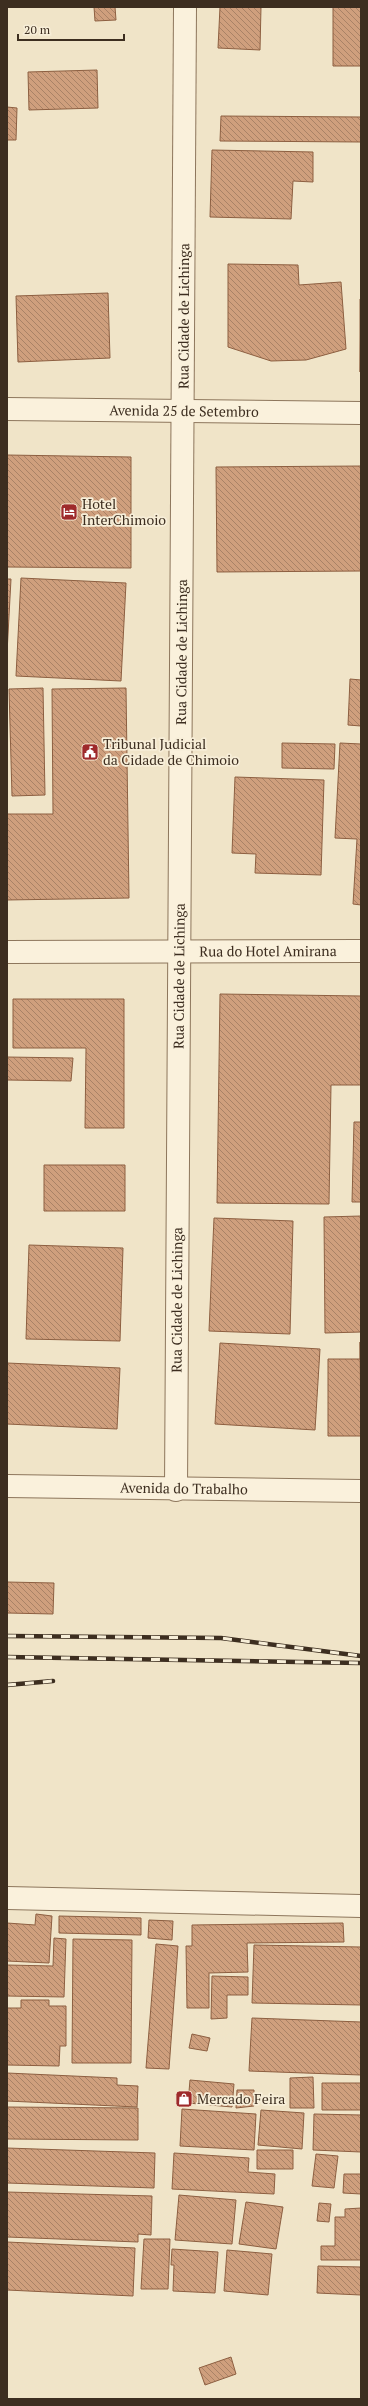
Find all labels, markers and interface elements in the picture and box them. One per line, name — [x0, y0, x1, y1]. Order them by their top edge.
scale bar — [18, 16, 124, 42]
text: 20 m — [24, 22, 51, 37]
street label: Rua Cidade de Lichinga — [173, 243, 193, 389]
street label: Avenida 25 de Setembro — [109, 400, 259, 421]
place label: Hotel InterChimoio — [82, 494, 166, 529]
hotel icon: Hotel InterChimoio — [59, 502, 79, 522]
street label: Rua Cidade de Lichinga — [171, 579, 191, 725]
place label: Tribunal Judicial da Cidade de Chimoio — [103, 734, 239, 769]
public building icon: Tribunal Judicial da Cidade de Chimoio — [80, 742, 100, 762]
street label: Rua Cidade de Lichinga — [169, 903, 189, 1049]
street label: Rua do Hotel Amirana — [199, 941, 337, 960]
street label: Rua Cidade de Lichinga — [167, 1227, 186, 1373]
street label: Avenida do Trabalho — [120, 1478, 248, 1498]
shop icon: Mercado Feira — [174, 2089, 194, 2109]
place label: Mercado Feira — [197, 2089, 285, 2108]

